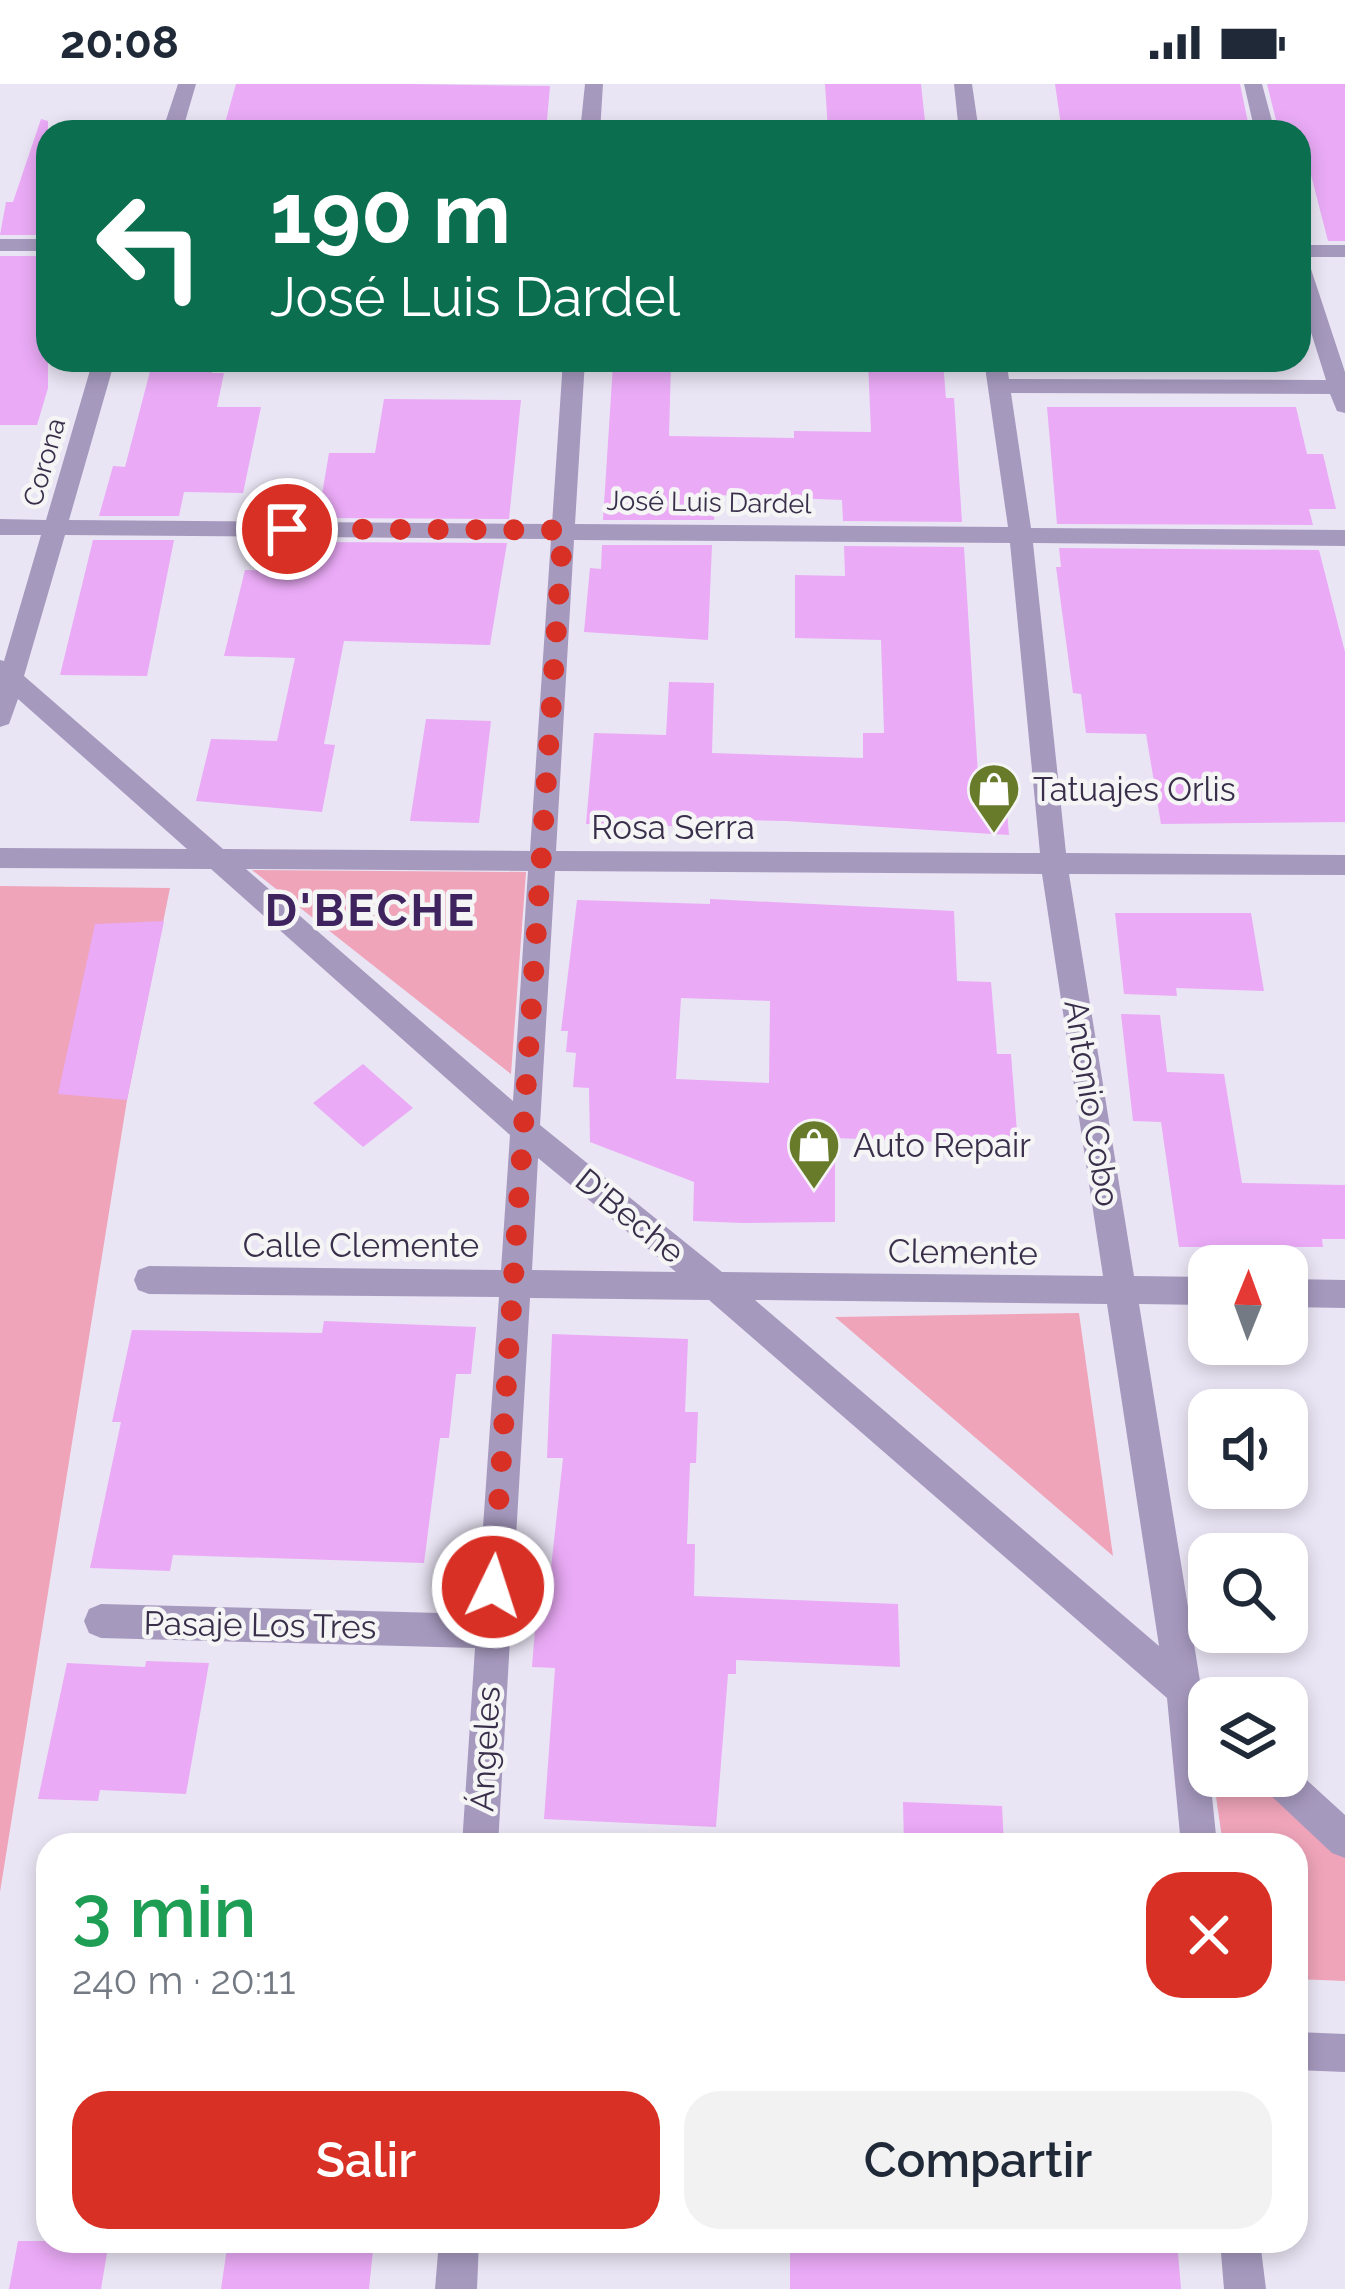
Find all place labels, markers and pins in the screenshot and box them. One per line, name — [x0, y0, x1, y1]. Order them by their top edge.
pin — [236, 478, 338, 580]
shop icon: Tatuajes Orlis — [966, 761, 1022, 835]
place label: Tatuajes Orlis — [1033, 770, 1236, 809]
shop icon: Auto Repair — [786, 1117, 842, 1191]
place label: Auto Repair — [853, 1126, 1031, 1165]

